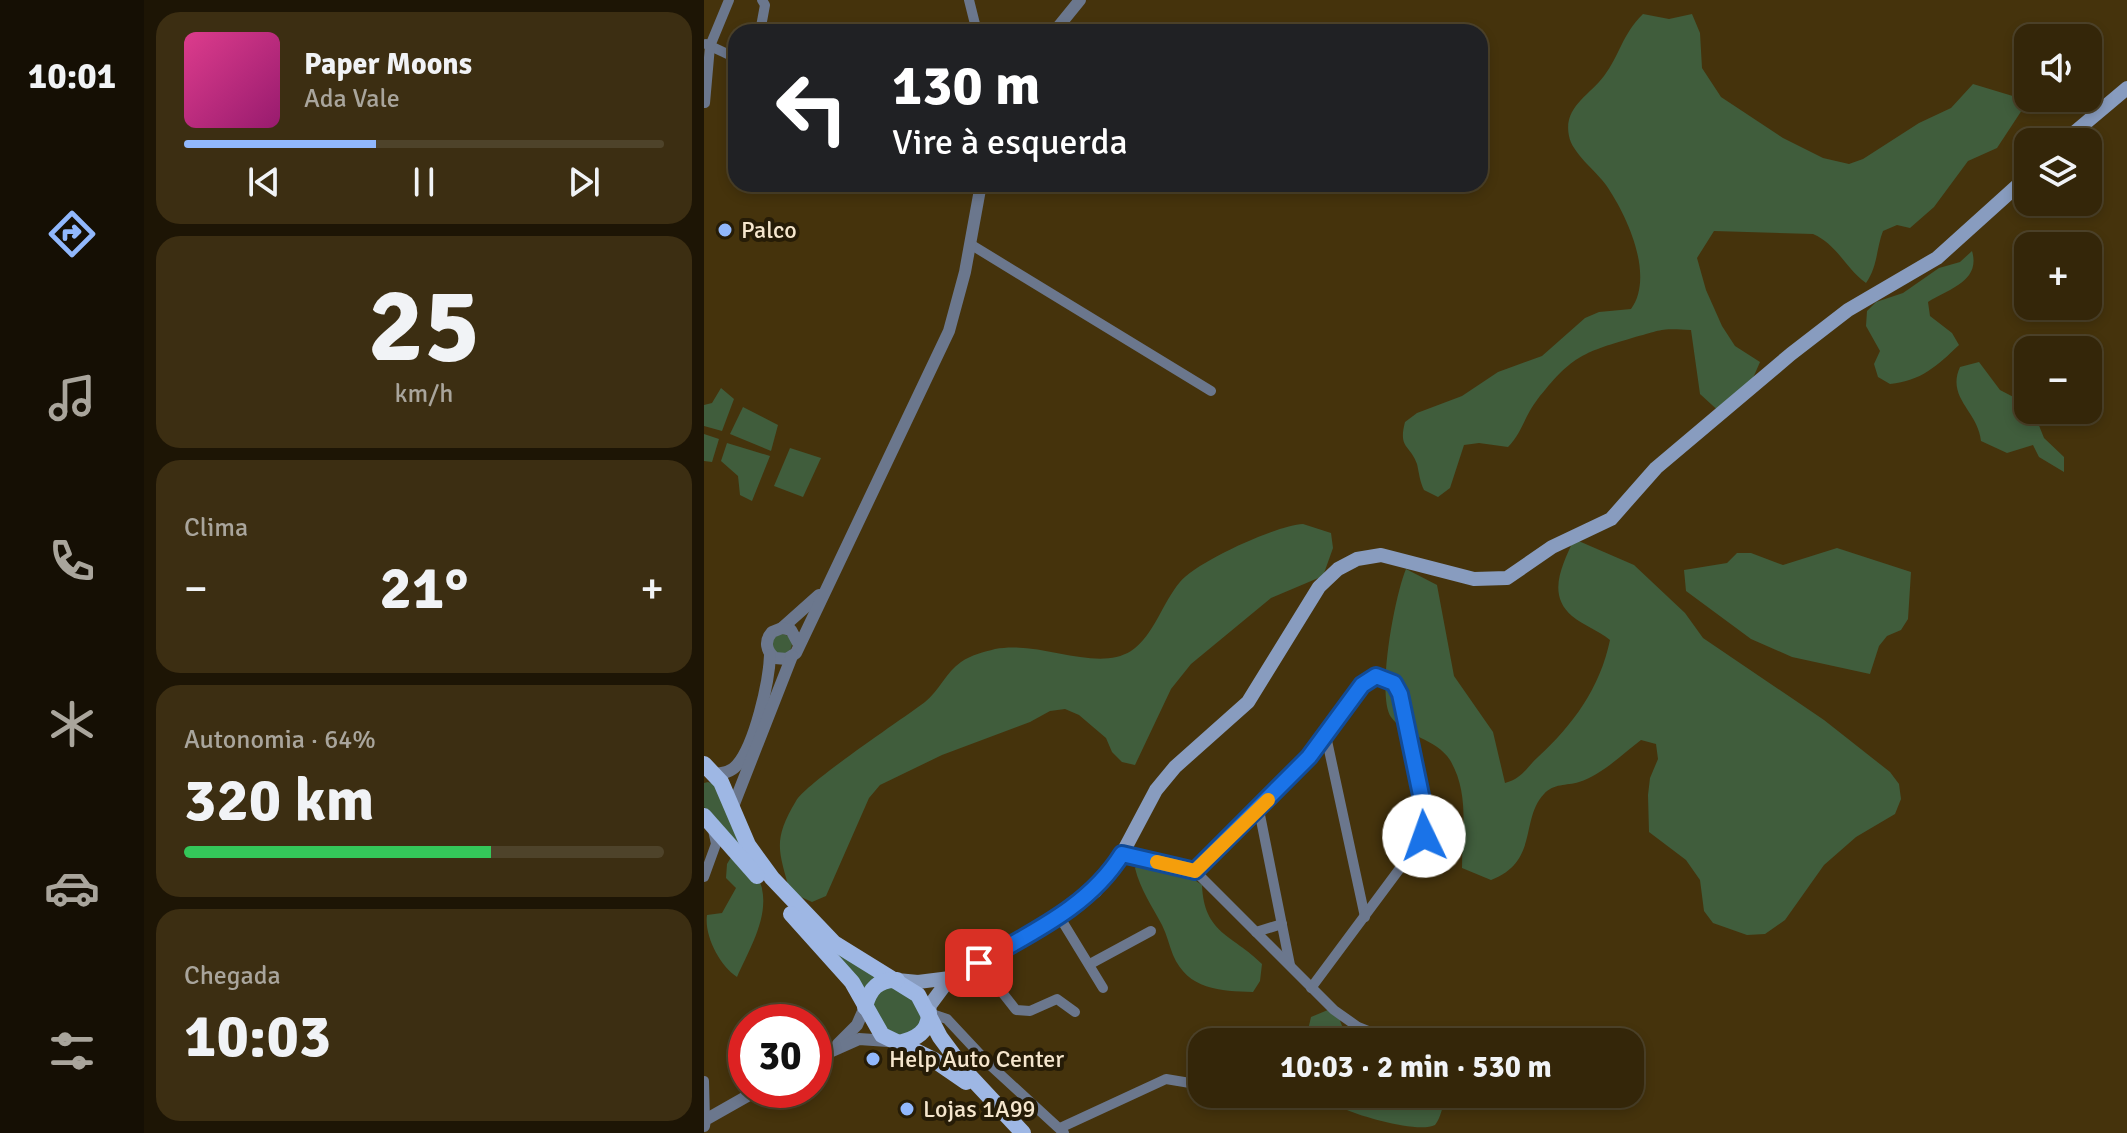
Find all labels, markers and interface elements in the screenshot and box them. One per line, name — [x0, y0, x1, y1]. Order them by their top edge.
map controls — [2014, 24, 2102, 424]
button: sound — [2014, 24, 2102, 112]
text: Paper Moons — [304, 46, 472, 83]
text: 130 m — [892, 51, 1040, 120]
text: 10:01 — [28, 54, 116, 99]
icon: left — [760, 56, 864, 160]
text: Ada Vale — [304, 83, 400, 115]
text: Vire à esquerda — [892, 120, 1128, 165]
button: layers — [2014, 128, 2102, 216]
icon: previous — [242, 160, 286, 204]
icon: pause — [402, 160, 446, 204]
icon: next — [562, 160, 606, 204]
icon: directions — [44, 206, 100, 262]
place label: Palco — [741, 215, 797, 245]
marker: Palco — [716, 221, 734, 239]
button: + — [2014, 232, 2102, 320]
text: 25 — [368, 262, 480, 390]
button: − — [2014, 336, 2102, 424]
icon: music — [44, 370, 100, 426]
text: km/h — [395, 378, 453, 410]
text: Clima — [184, 512, 248, 544]
icon: phone — [44, 533, 100, 589]
text: 21° — [380, 552, 468, 626]
text: − — [184, 562, 208, 616]
text: + — [640, 562, 664, 616]
icon: climate — [44, 696, 100, 752]
text: Autonomia · 64% — [184, 724, 376, 756]
text: 320 km — [184, 764, 374, 838]
position arrow — [1382, 794, 1466, 878]
icon: car — [44, 860, 100, 916]
pin — [945, 929, 1013, 997]
icon: arrive — [957, 941, 1001, 985]
text: Chegada — [184, 960, 281, 992]
text: 10:03 — [184, 1000, 331, 1074]
speed limit sign: 30 — [728, 1004, 832, 1108]
icon: filters — [44, 1023, 100, 1079]
place label: Help Auto Center — [889, 1044, 1064, 1074]
text: 10:03 · 2 min · 530 m — [1280, 1049, 1552, 1086]
marker: Help Auto Center — [864, 1050, 882, 1068]
place label: Lojas 1A99 — [923, 1094, 1036, 1124]
marker: Lojas 1A99 — [898, 1100, 916, 1118]

